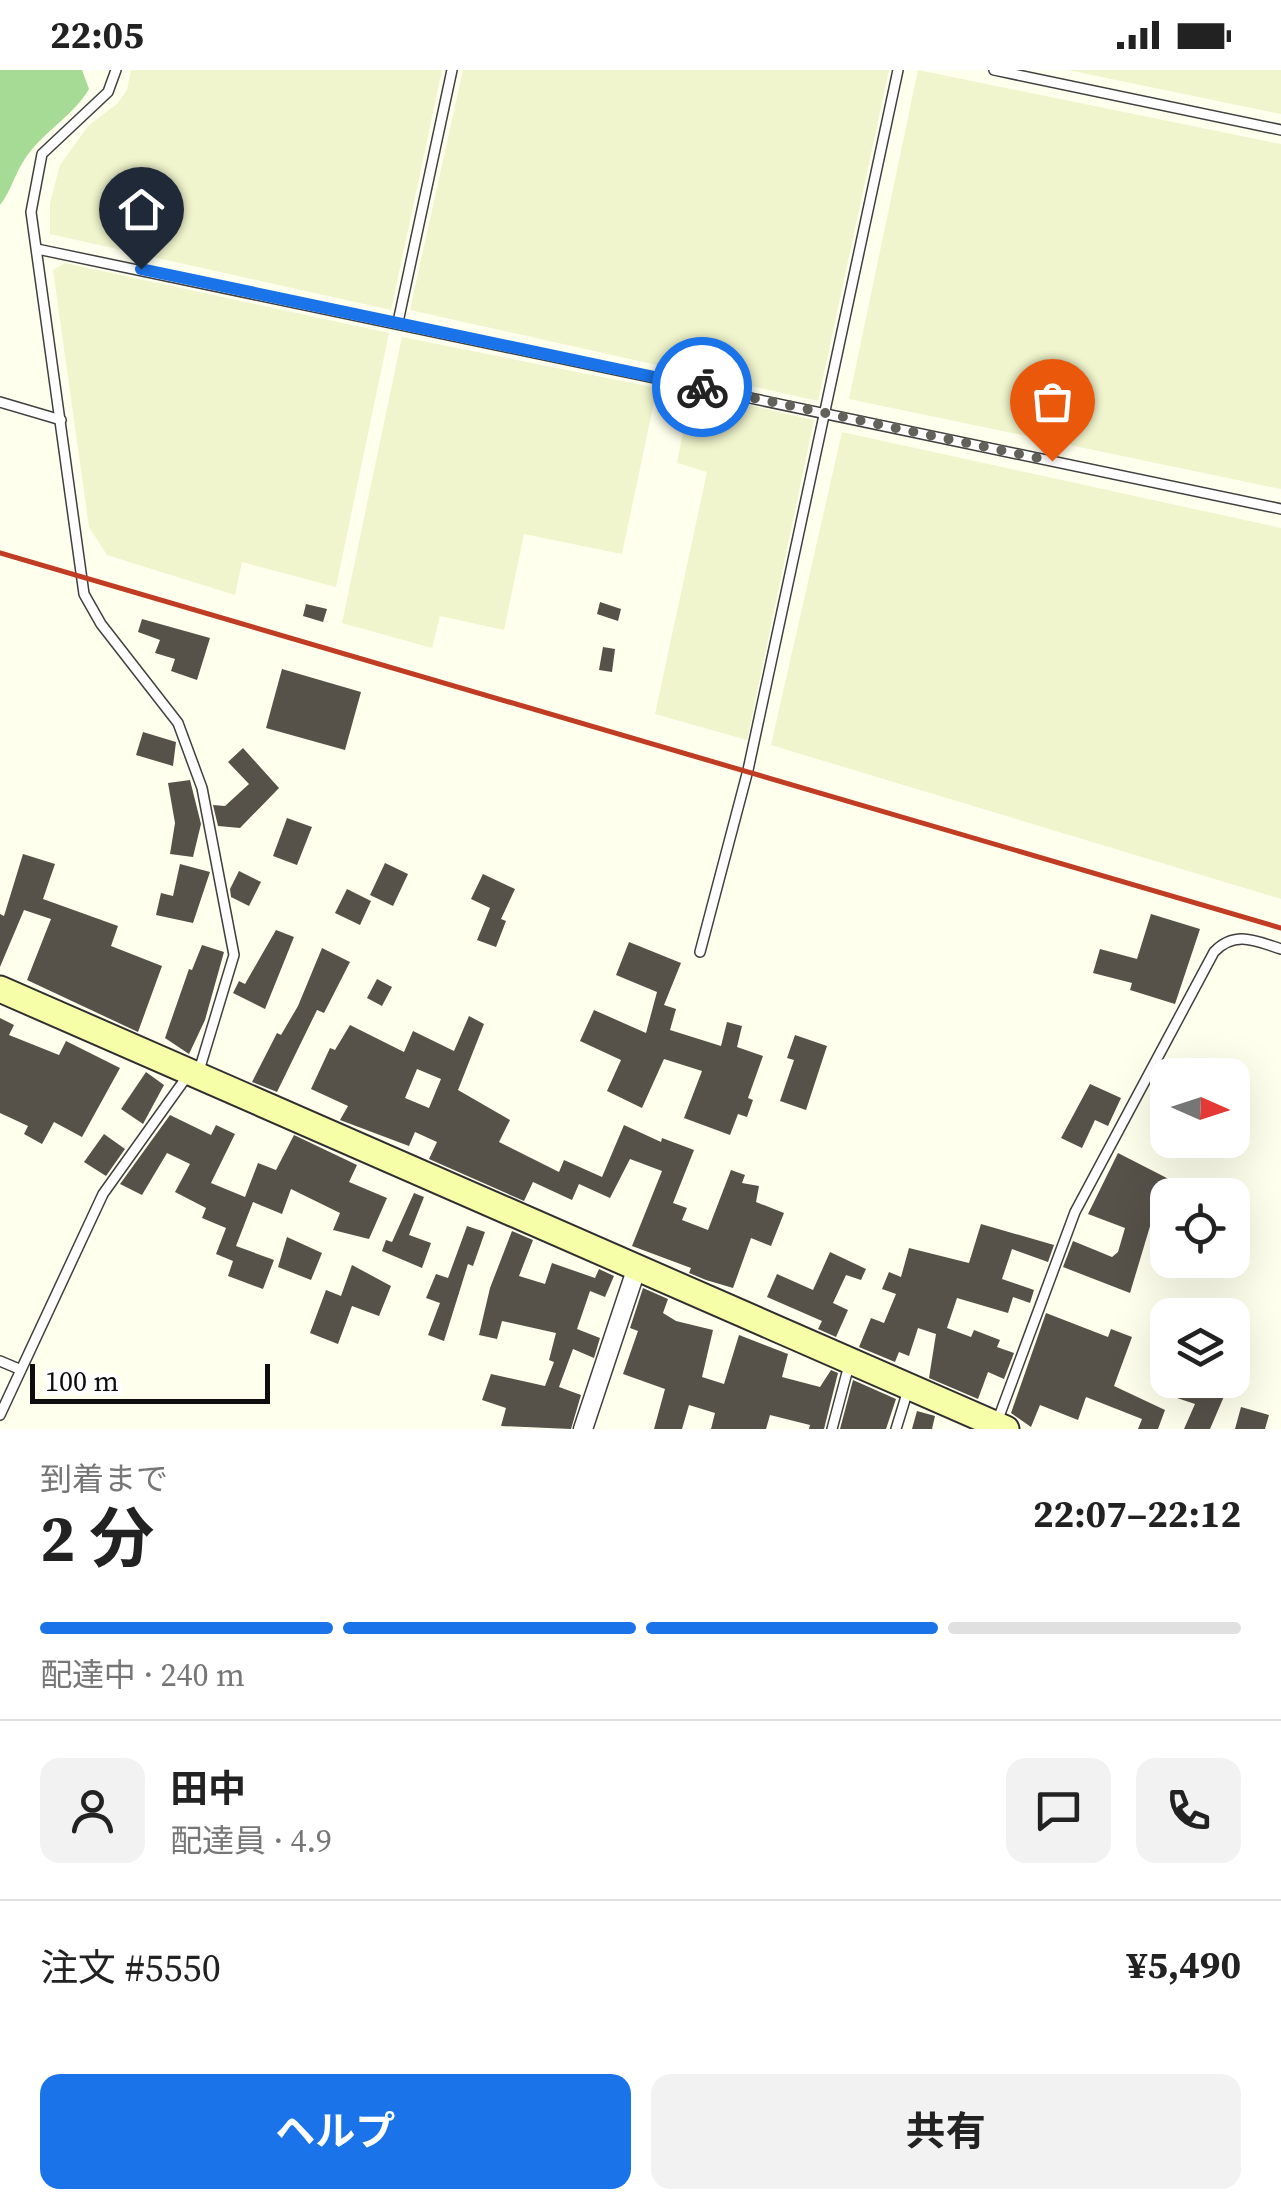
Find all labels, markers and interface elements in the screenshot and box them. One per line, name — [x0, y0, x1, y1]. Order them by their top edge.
text: 22:05 — [50, 9, 144, 61]
pin — [99, 167, 184, 270]
icon: home — [114, 182, 169, 237]
courier — [652, 337, 752, 437]
pin — [1010, 359, 1095, 462]
icon: bike — [675, 360, 730, 415]
icon: bag — [1025, 374, 1080, 429]
north arrow — [1150, 1058, 1250, 1158]
map controls — [1150, 1058, 1250, 1398]
button: locate — [1150, 1178, 1250, 1278]
button: layers — [1150, 1298, 1250, 1398]
scale bar — [30, 1359, 270, 1404]
text: 100 m — [45, 1362, 119, 1400]
text: 到着まで — [40, 1457, 168, 1501]
text: 22:07–22:12 — [1033, 1488, 1241, 1540]
text: 2 分 — [40, 1494, 154, 1583]
text: 配達中 · 240 m — [40, 1653, 245, 1697]
button: person — [40, 1758, 145, 1863]
button: chat — [1006, 1758, 1111, 1863]
button: phone — [1136, 1758, 1241, 1863]
text: 田中 — [170, 1763, 246, 1815]
text: 配達員 · 4.9 — [170, 1819, 332, 1863]
text: ¥5,490 — [1127, 1939, 1241, 1991]
text: 注文 #5550 — [40, 1942, 221, 1994]
button: ヘルプ — [40, 2074, 631, 2189]
button: 共有 — [651, 2074, 1241, 2189]

